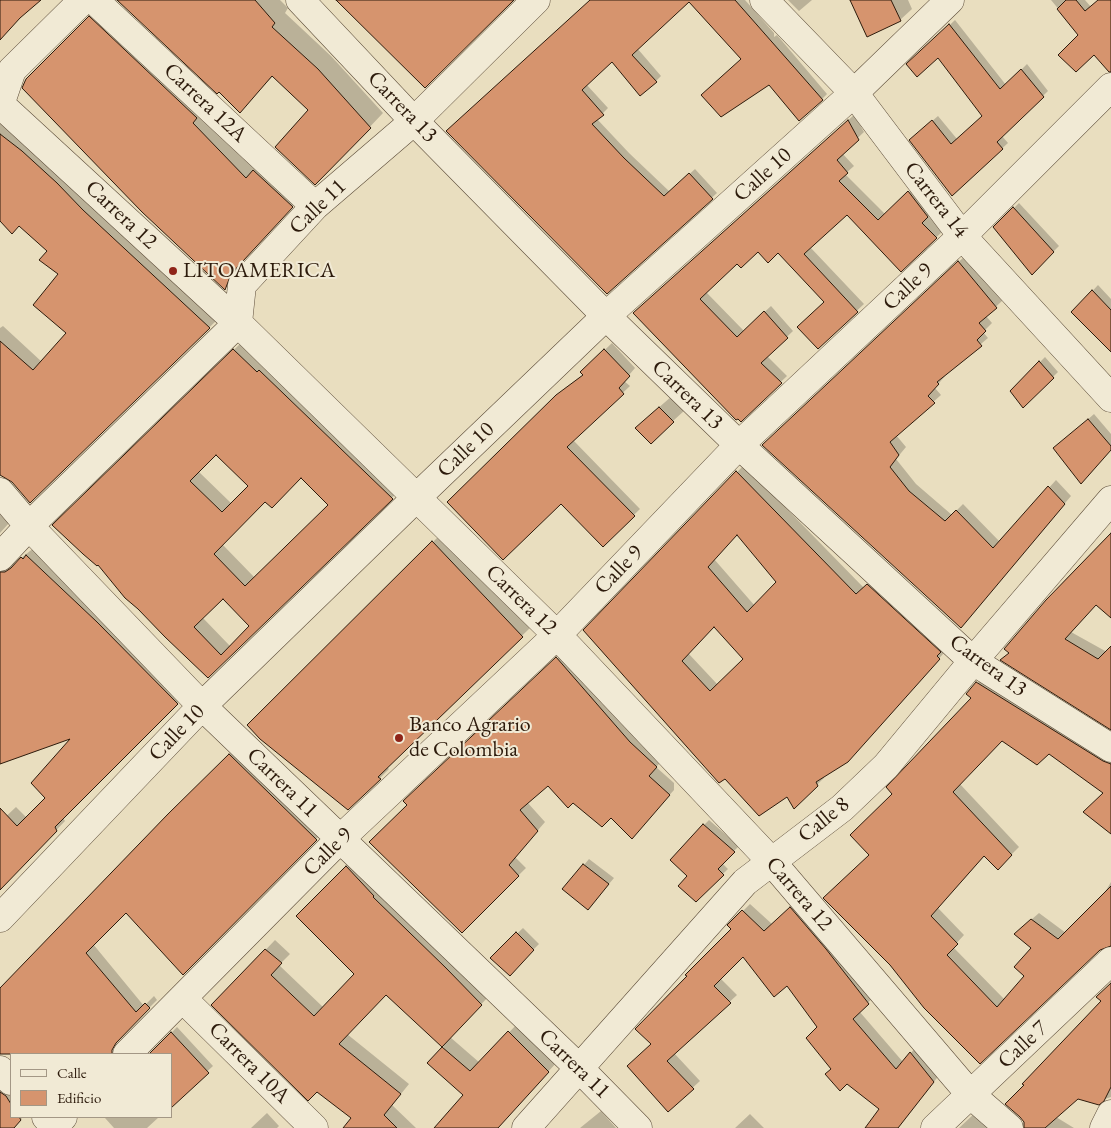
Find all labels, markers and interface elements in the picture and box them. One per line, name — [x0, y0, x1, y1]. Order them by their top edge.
street label: Carrera 12A — [158, 58, 252, 148]
street label: Carrera 13 — [361, 66, 443, 148]
street label: Calle 10 — [729, 142, 797, 208]
street label: Carrera 14 — [898, 157, 974, 243]
street label: Calle 11 — [284, 174, 352, 240]
street label: Carrera 12 — [79, 175, 163, 255]
street label: Calle 9 — [878, 257, 938, 317]
place label: LITOAMERICA — [183, 258, 335, 284]
marker: LITOAMERICA — [167, 265, 179, 277]
street label: Carrera 13 — [646, 354, 728, 436]
street label: Calle 10 — [432, 417, 500, 483]
street label: Calle 9 — [589, 540, 649, 600]
street label: Carrera 12 — [480, 559, 562, 641]
street label: Carrera 13 — [944, 629, 1032, 703]
street label: Calle 10 — [144, 699, 210, 767]
place label: Banco Agrario de Colombia — [409, 712, 531, 764]
marker: Banco Agrario de Colombia — [393, 732, 405, 744]
street label: Carrera 11 — [241, 742, 323, 824]
street label: Calle 8 — [793, 791, 855, 849]
street label: Calle 9 — [298, 822, 358, 882]
street label: Carrera 12 — [760, 852, 838, 936]
street label: Calle 7 — [993, 1015, 1053, 1075]
street label: Carrera 10A — [203, 1017, 295, 1109]
street label: Carrera 11 — [533, 1023, 615, 1105]
legend — [10, 1053, 172, 1118]
text: Calle — [57, 1063, 87, 1082]
text: Edificio — [57, 1088, 101, 1107]

